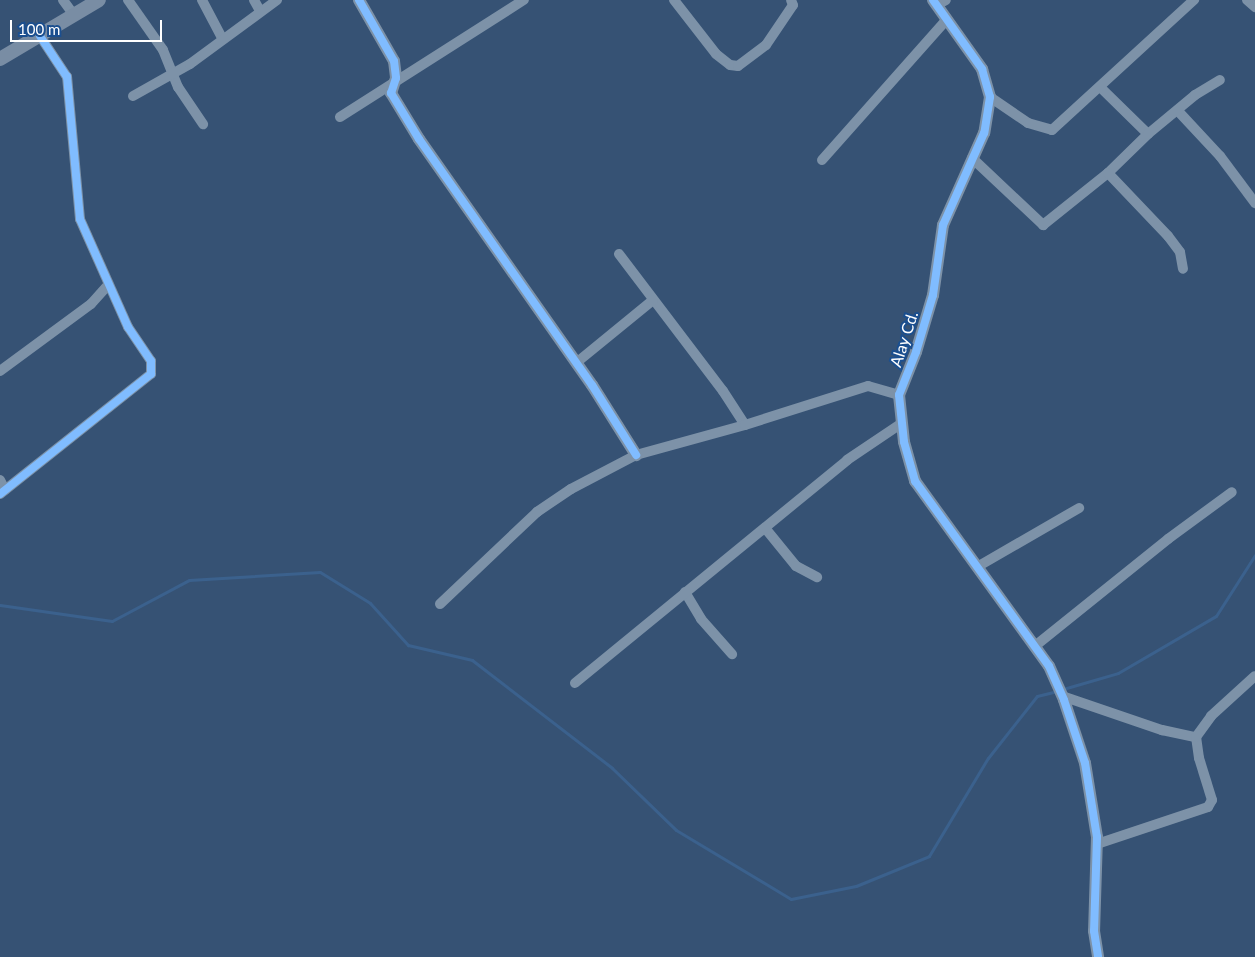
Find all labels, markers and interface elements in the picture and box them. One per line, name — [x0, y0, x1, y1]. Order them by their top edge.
scale bar — [12, 10, 165, 42]
text: 100 m — [18, 20, 60, 38]
street label: Alay Cd. — [886, 308, 922, 370]

